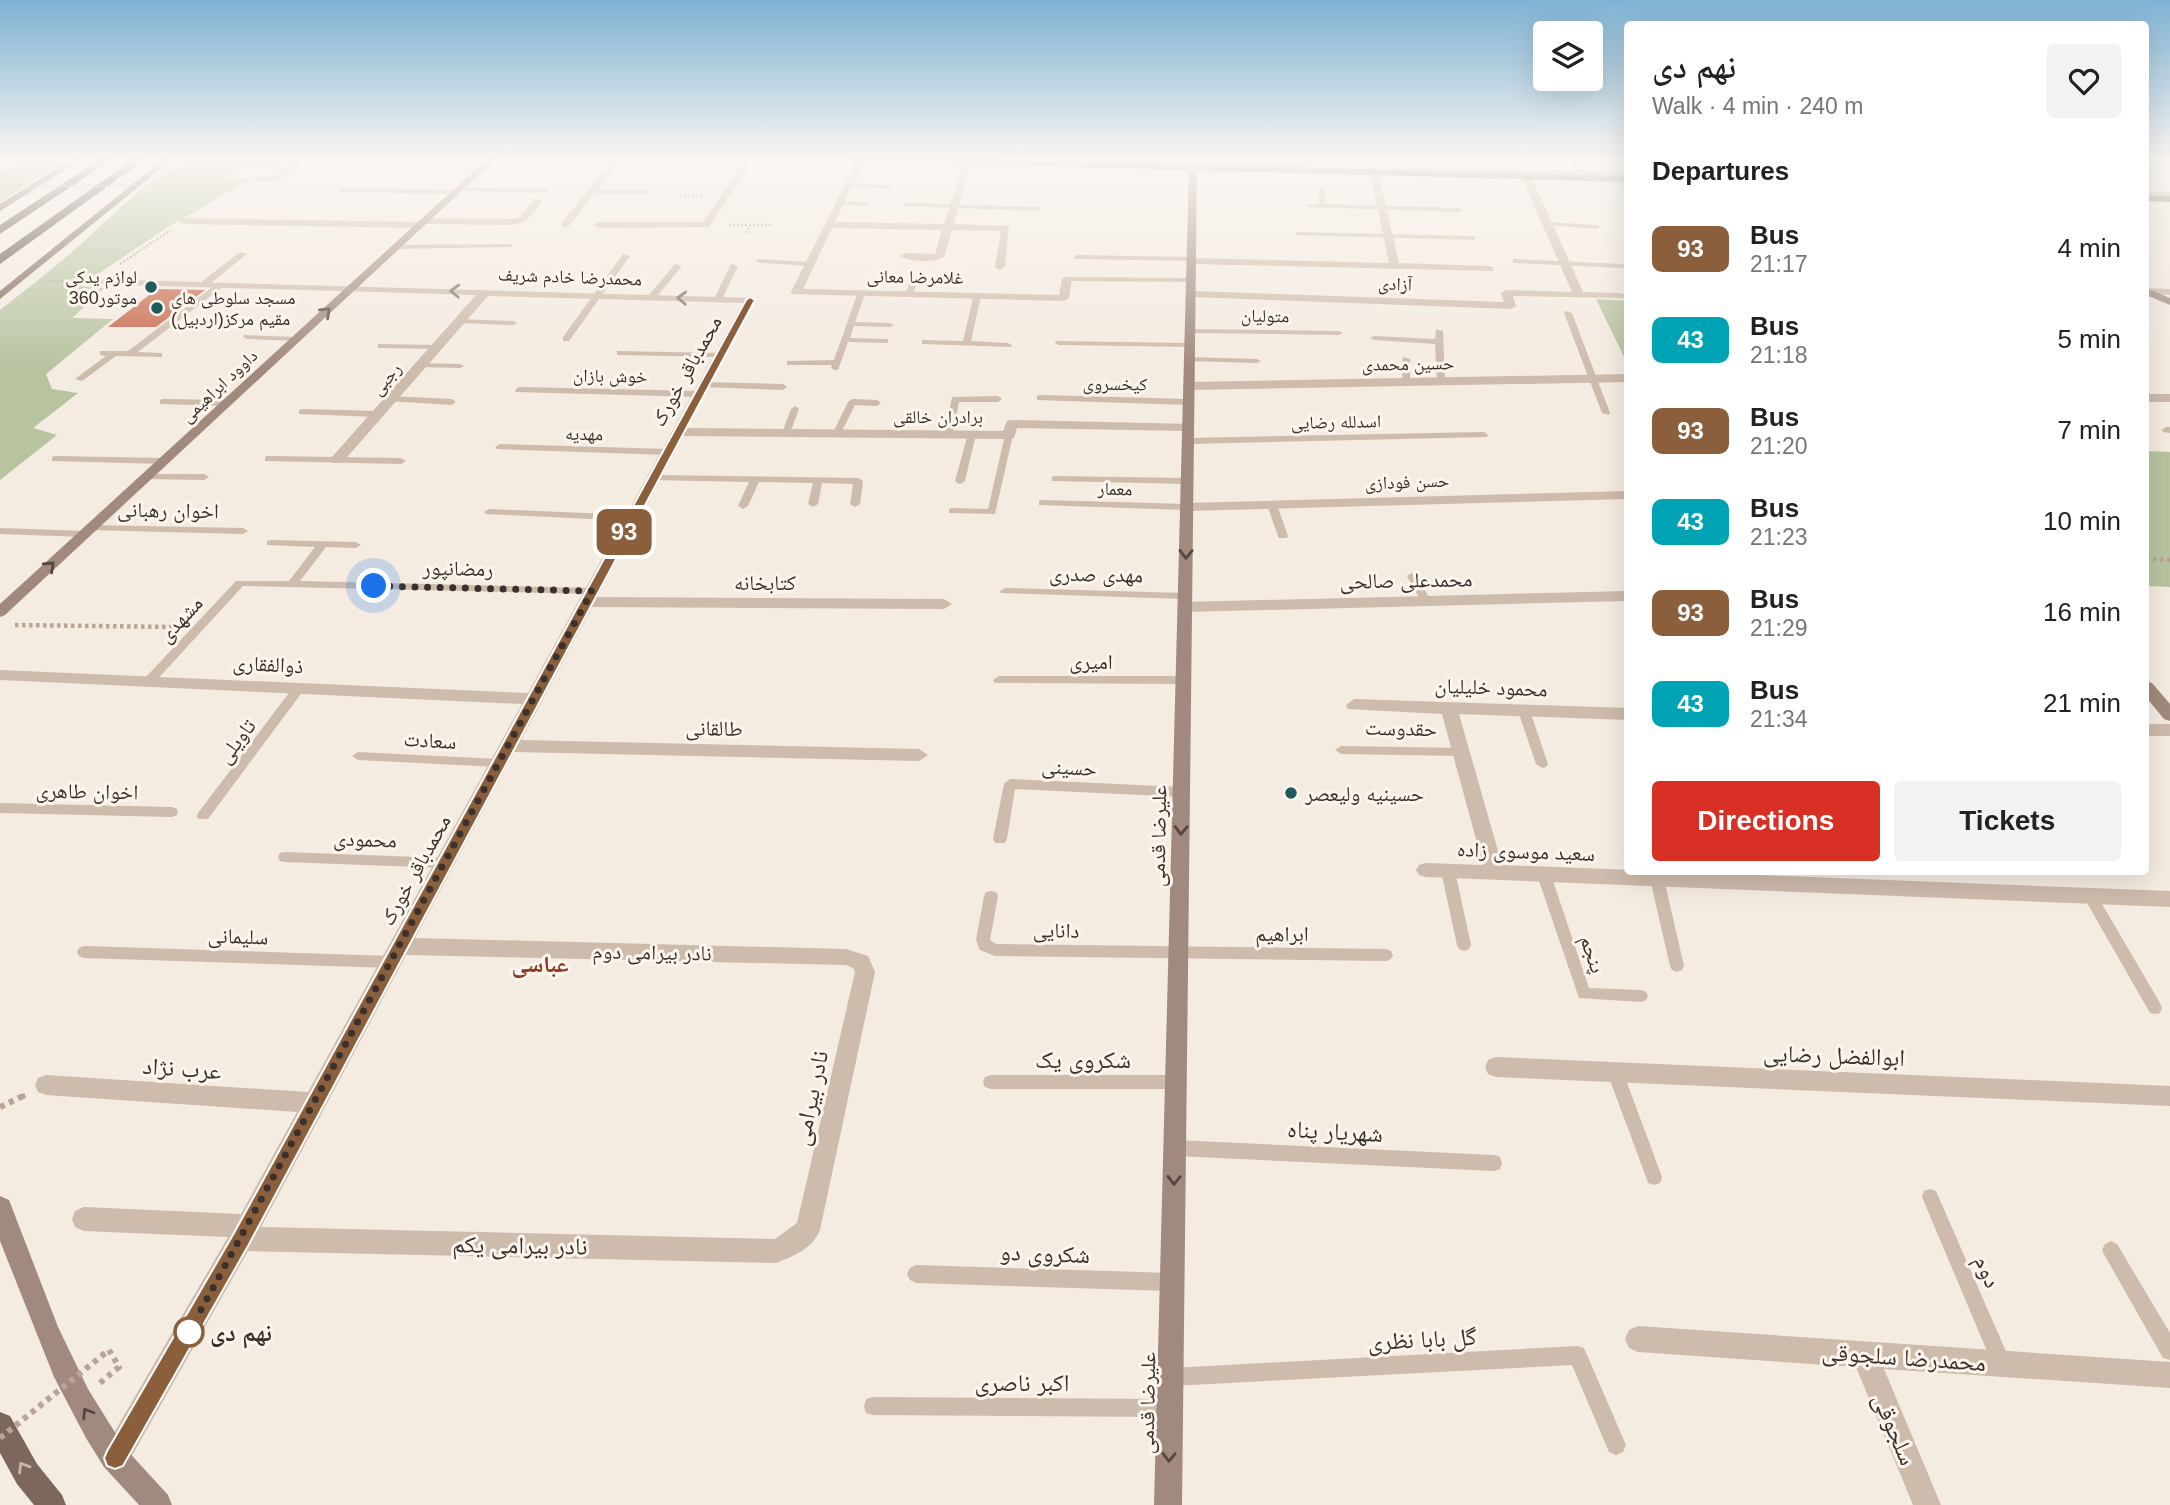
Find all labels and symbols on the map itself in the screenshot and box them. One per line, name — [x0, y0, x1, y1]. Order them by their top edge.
street label: محمدرضا خادم شریف — [498, 264, 642, 292]
street label: غلامرضا معانی — [866, 266, 964, 289]
place label: لوازم یدکی موتور360 — [65, 267, 137, 308]
street label: آزادی — [1378, 273, 1413, 296]
marker: لوازم یدکی موتور360 — [143, 279, 159, 295]
one-way arrow — [449, 284, 460, 299]
place label: مسجد سلوطی های مقیم مرکز(اردبیل) — [171, 288, 295, 331]
one-way arrow — [676, 290, 687, 305]
marker: مسجد سلوطی های مقیم مرکز(اردبیل) — [149, 300, 165, 316]
street label: متولیان — [1241, 306, 1289, 327]
one-way arrow — [318, 308, 331, 321]
street label: محمدباقر خورک — [646, 312, 726, 431]
street label: داوود ابراهیمی — [177, 346, 262, 427]
street label: حسین محمدی — [1361, 353, 1455, 376]
street label: رجبی — [367, 359, 406, 400]
street label: خوش بازان — [573, 365, 647, 388]
street label: کیخسروی — [1082, 373, 1148, 396]
street label: برادران خالقی — [893, 407, 983, 428]
street label: اسدلله رضایی — [1291, 411, 1381, 434]
street label: مهدیه — [565, 424, 603, 445]
street label: حسن فودازی — [1364, 471, 1450, 494]
street label: معمار — [1096, 478, 1133, 500]
street label: اخوان رهبانی — [117, 498, 219, 524]
line badge: 93 — [592, 509, 656, 555]
one-way arrow — [1178, 549, 1194, 560]
street label: رمضانپور — [421, 556, 494, 581]
one-way arrow — [42, 562, 55, 574]
street label: مهدی صدری — [1049, 562, 1143, 587]
street label: محمدعلی صالحی — [1339, 567, 1473, 595]
your location — [356, 568, 391, 603]
street label: کتابخانه — [734, 571, 796, 594]
street label: مشهدی — [153, 591, 208, 647]
street label: امیری — [1069, 650, 1113, 674]
street label: ذوالفقاری — [232, 651, 304, 678]
street label: محمود خلیلیان — [1434, 674, 1548, 701]
street label: تاویلی — [212, 714, 262, 769]
street label: طالقانی — [685, 716, 743, 742]
street label: حقدوست — [1365, 716, 1437, 740]
street label: سعادت — [403, 727, 457, 753]
street label: حسینی — [1041, 754, 1097, 782]
street label: اخوان طاهری — [35, 779, 139, 804]
place label: حسینیه ولیعصر — [1304, 782, 1424, 805]
street label: علیرضا قدمی — [1146, 784, 1172, 887]
marker: حسینیه ولیعصر — [1283, 785, 1299, 801]
street label: محمدباقر خورک — [375, 811, 455, 930]
one-way arrow — [1173, 825, 1189, 836]
street label: محمودی — [333, 826, 397, 853]
street label: سعید موسوی زاده — [1457, 837, 1595, 866]
street label: دانایی — [1033, 918, 1079, 944]
street label: ابراهیم — [1255, 922, 1309, 948]
street label: سلیمانی — [207, 923, 269, 951]
street label: پنجم — [1573, 932, 1610, 977]
street label: نادر بیرامی دوم — [592, 939, 712, 968]
district label: عباسی — [511, 951, 569, 978]
street label: ابوالفضل رضایی — [1762, 1039, 1905, 1072]
street label: شکروی یک — [1035, 1046, 1131, 1074]
street label: نادر بیرامی — [787, 1048, 834, 1148]
street label: عرب نژاد — [142, 1052, 222, 1085]
street label: شهریار پناه — [1286, 1115, 1384, 1148]
one-way arrow — [1166, 1175, 1182, 1186]
street label: نادر بیرامی یکم — [452, 1230, 588, 1263]
street label: شکروی دو — [999, 1238, 1091, 1269]
street label: دوم — [1966, 1250, 2007, 1293]
marker: نهم دی — [174, 1317, 204, 1347]
place label: نهم دی — [210, 1319, 272, 1349]
street label: گل بابا نظری — [1367, 1323, 1477, 1356]
street label: محمدرضا سلجوقی — [1821, 1338, 1987, 1377]
street label: علیرضا قدمی — [1135, 1351, 1161, 1454]
street label: اکبر ناصری — [974, 1369, 1070, 1397]
street label: سلجوقی — [1867, 1389, 1922, 1469]
one-way arrow — [82, 1407, 95, 1420]
one-way arrow — [1161, 1452, 1177, 1462]
one-way arrow — [19, 1462, 32, 1475]

